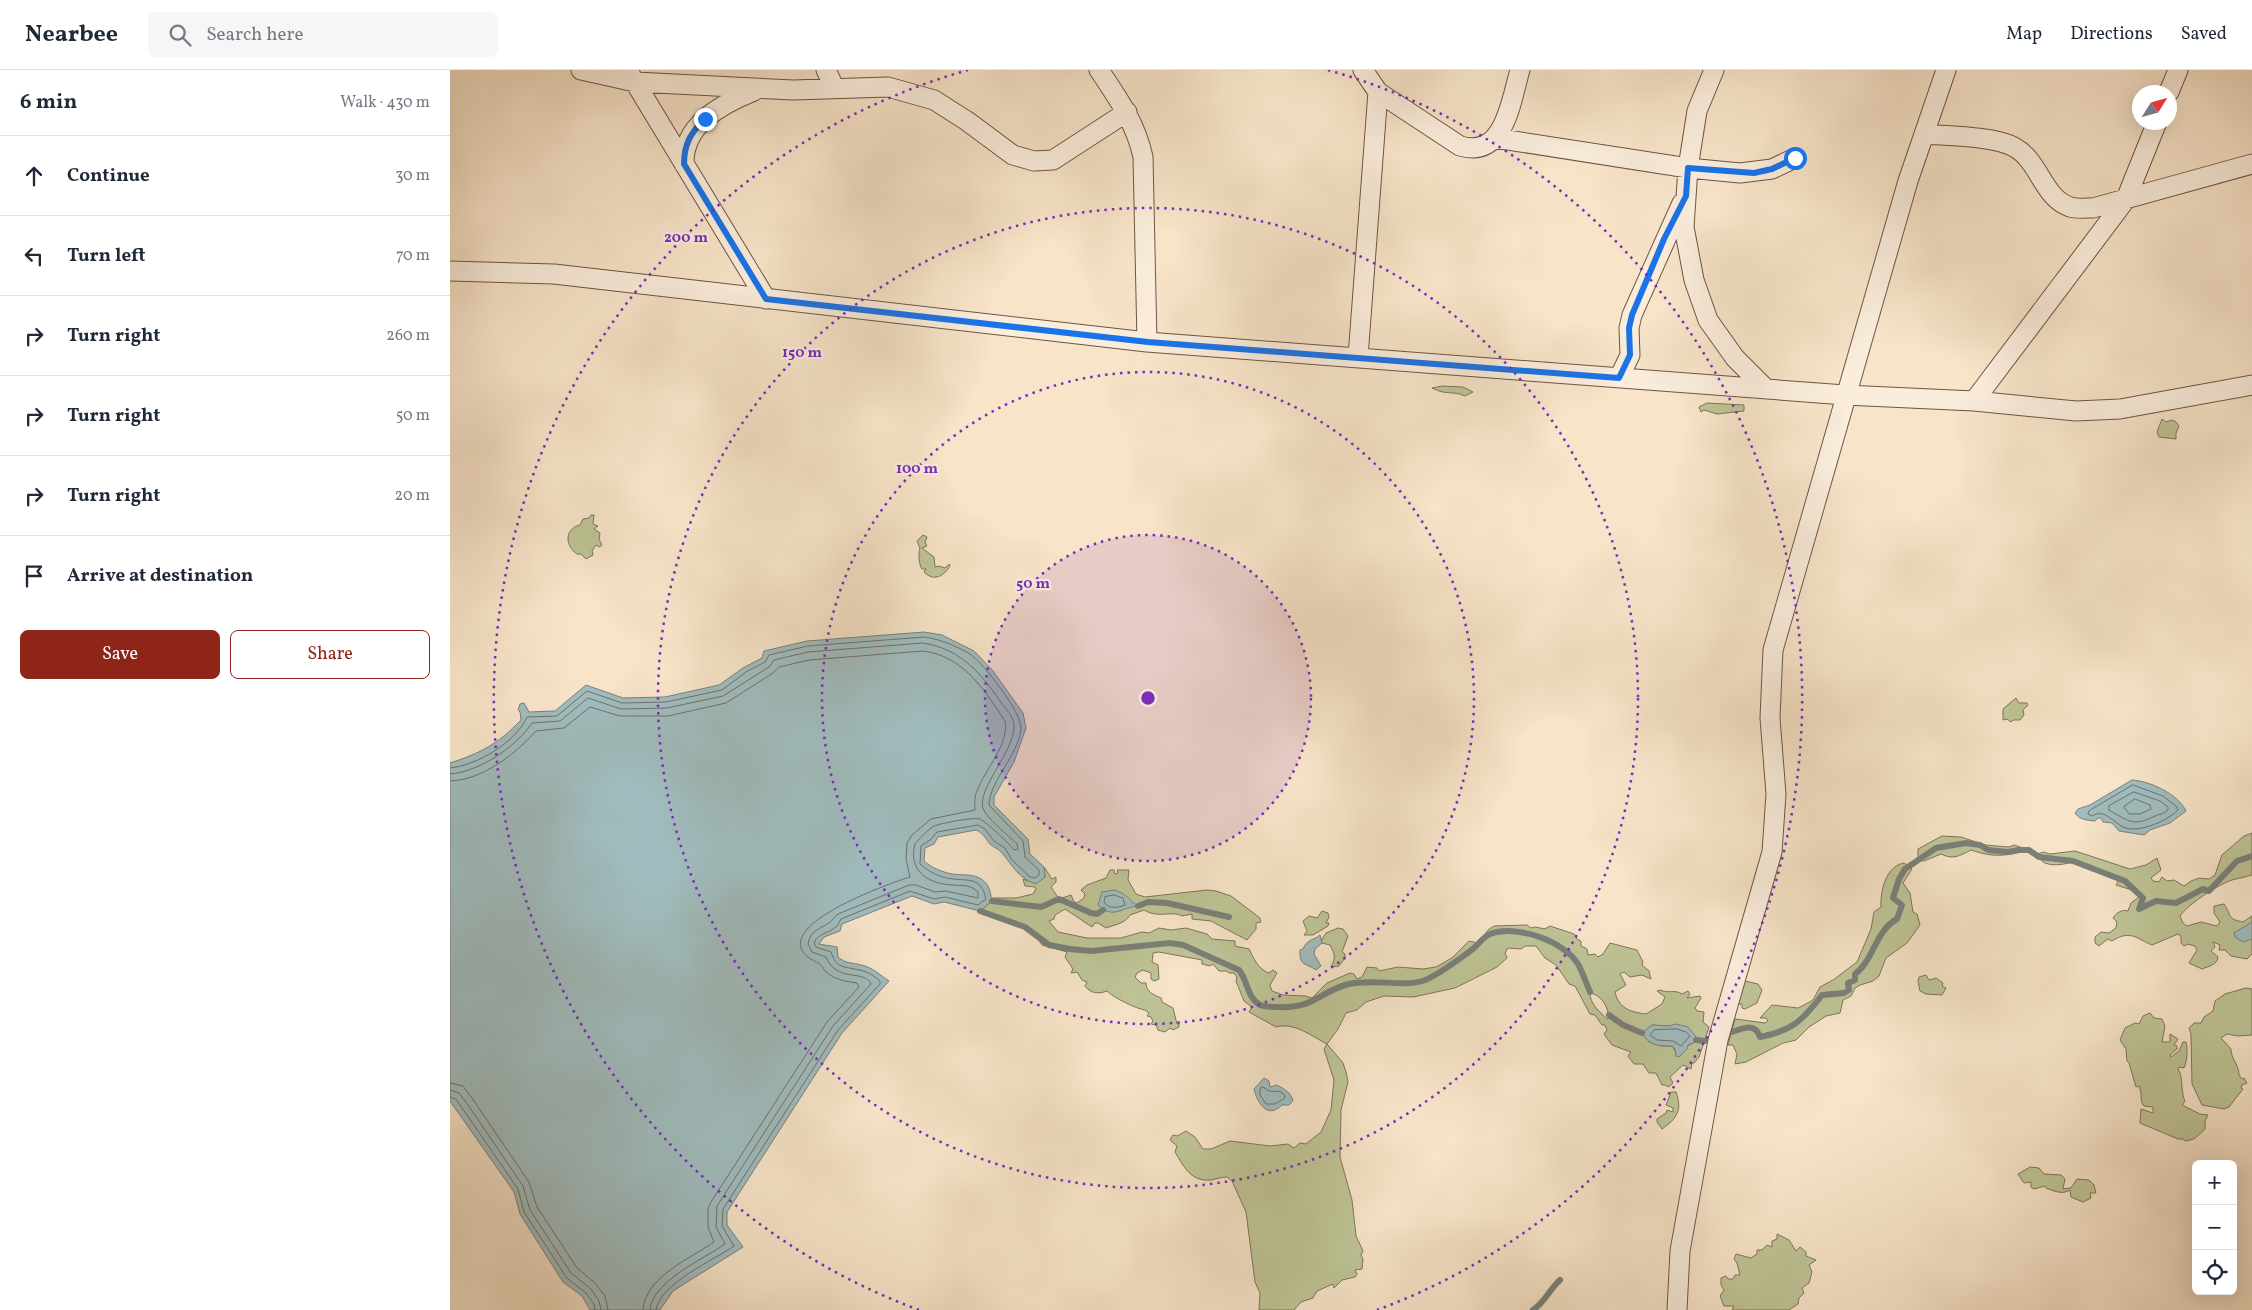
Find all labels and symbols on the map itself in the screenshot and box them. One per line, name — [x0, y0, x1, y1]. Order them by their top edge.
north arrow — [2132, 85, 2177, 130]
route end — [694, 108, 717, 131]
route start — [1784, 147, 1807, 170]
text: 200 m — [664, 228, 708, 249]
text: 150 m — [782, 343, 822, 364]
text: 100 m — [896, 459, 939, 480]
text: 50 m — [1016, 574, 1050, 595]
centre of rings — [1139, 689, 1157, 707]

